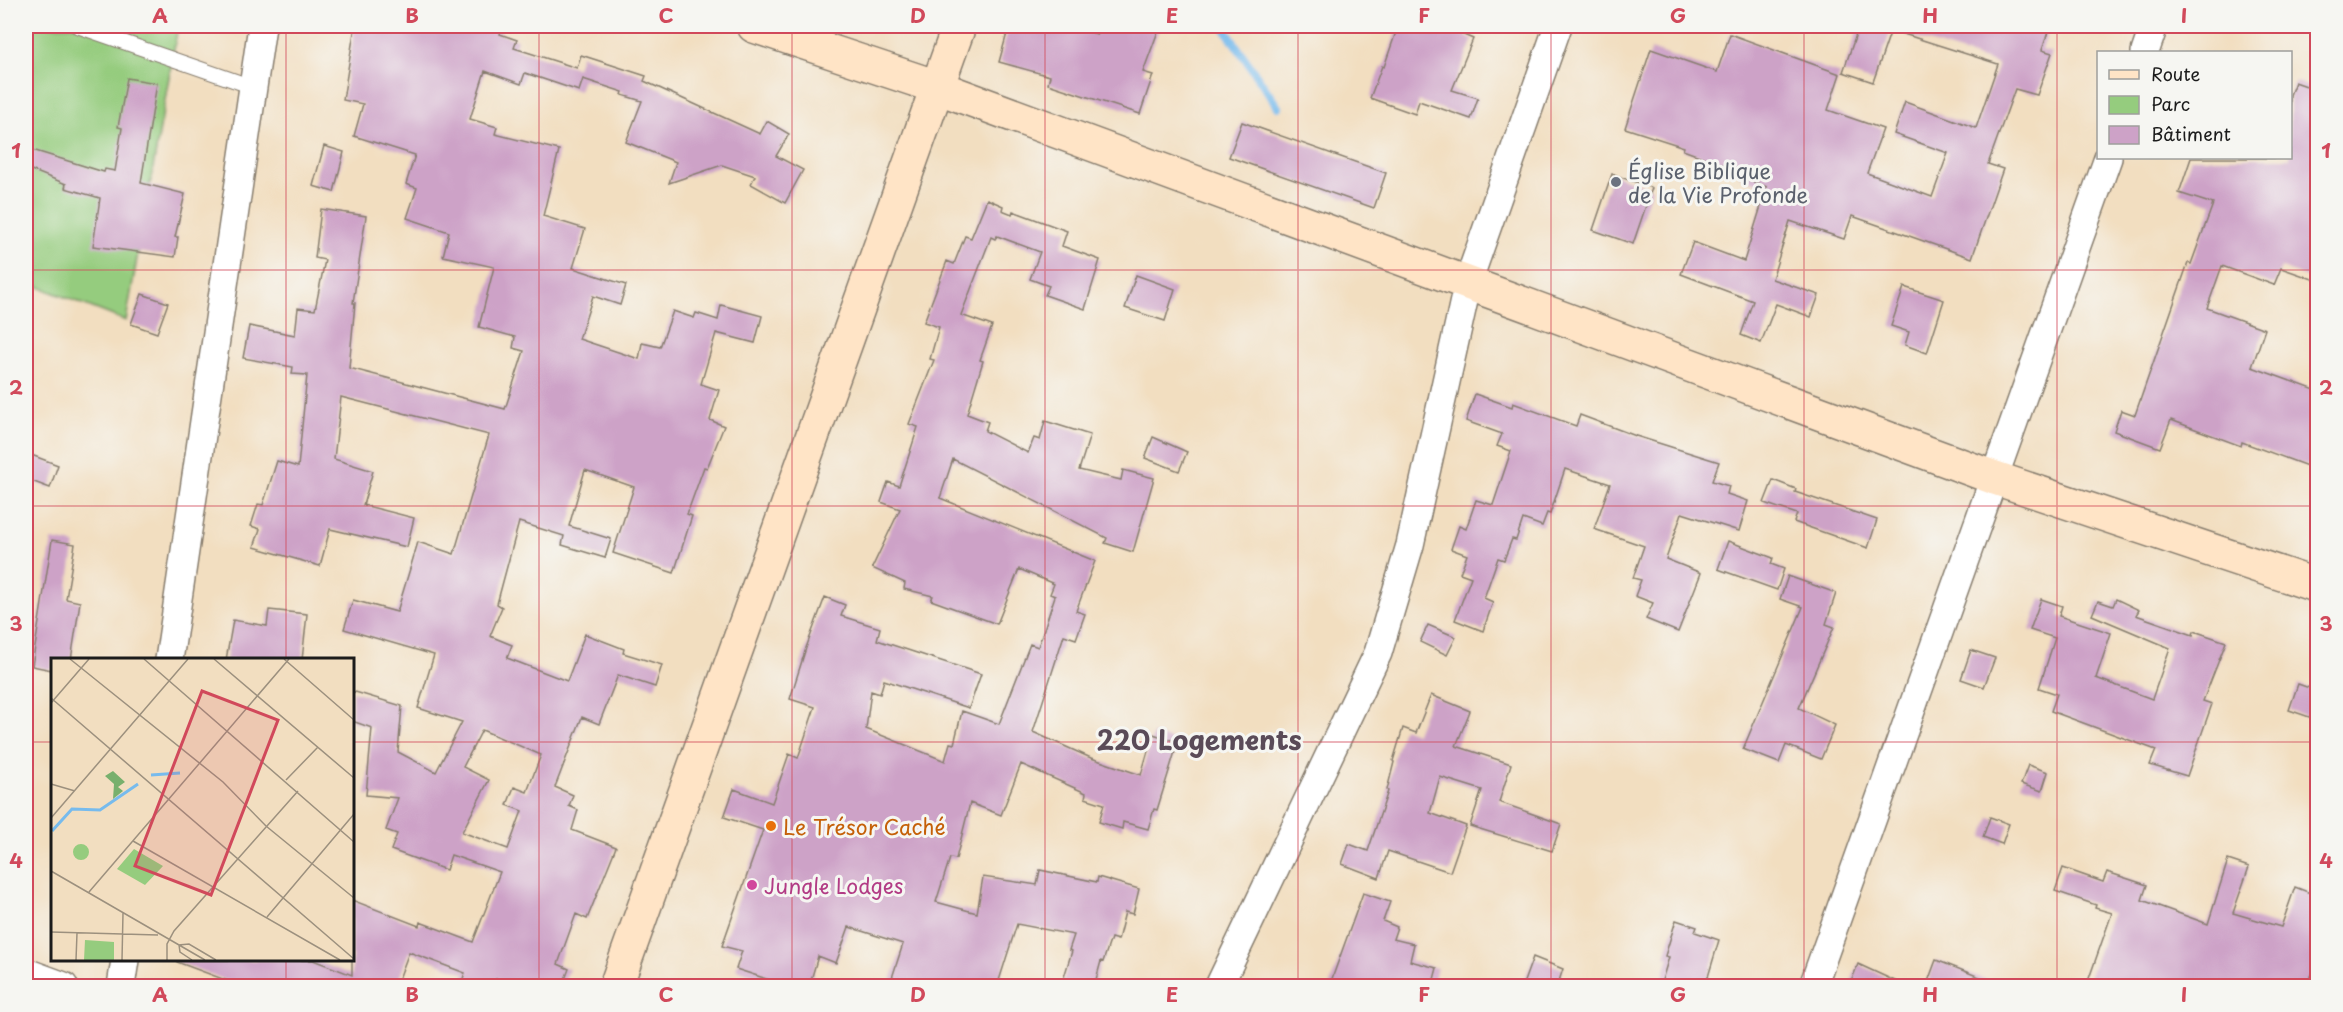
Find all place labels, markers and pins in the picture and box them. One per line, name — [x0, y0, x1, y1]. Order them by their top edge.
place label: Église Biblique de la Vie Profonde — [1628, 154, 1808, 210]
marker: Église Biblique de la Vie Profonde — [1609, 175, 1623, 189]
place label: Le Trésor Caché — [783, 810, 946, 842]
marker: Le Trésor Caché — [764, 819, 778, 833]
place label: Jungle Lodges — [764, 869, 903, 901]
marker: Jungle Lodges — [745, 878, 759, 892]

